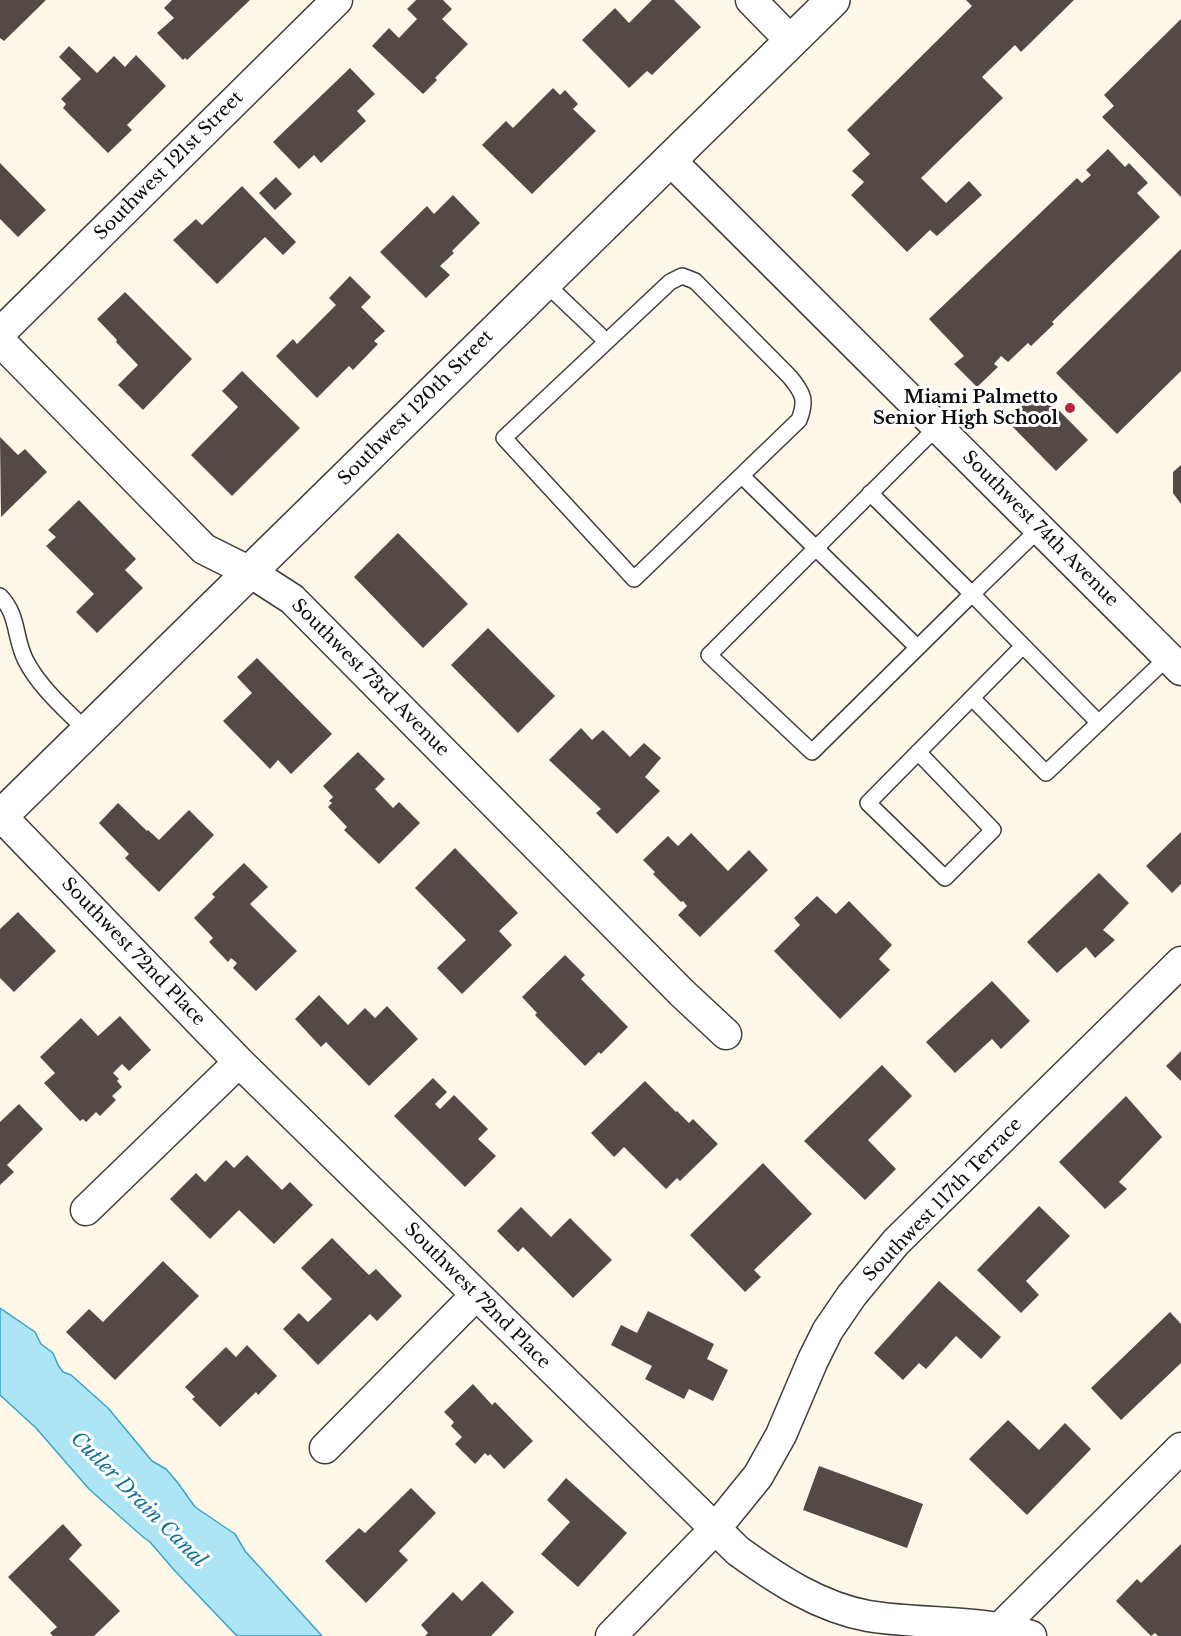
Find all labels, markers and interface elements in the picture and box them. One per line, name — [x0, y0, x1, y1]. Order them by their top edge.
street label: Southwest 121st Street — [90, 87, 248, 245]
street label: Southwest 120th Street — [334, 326, 498, 490]
place label: Miami Palmetto Senior High School — [873, 387, 1058, 430]
marker: Miami Palmetto Senior High School — [1063, 401, 1077, 415]
street label: Southwest 74th Avenue — [957, 446, 1123, 612]
street label: Southwest 73rd Avenue — [287, 595, 453, 761]
street label: Southwest 72nd Place — [57, 873, 209, 1031]
street label: Southwest 117th Terrace — [859, 1114, 1027, 1286]
street label: Southwest 72nd Place — [399, 1218, 555, 1374]
water label: Cutler Drain Canal — [65, 1427, 211, 1573]

